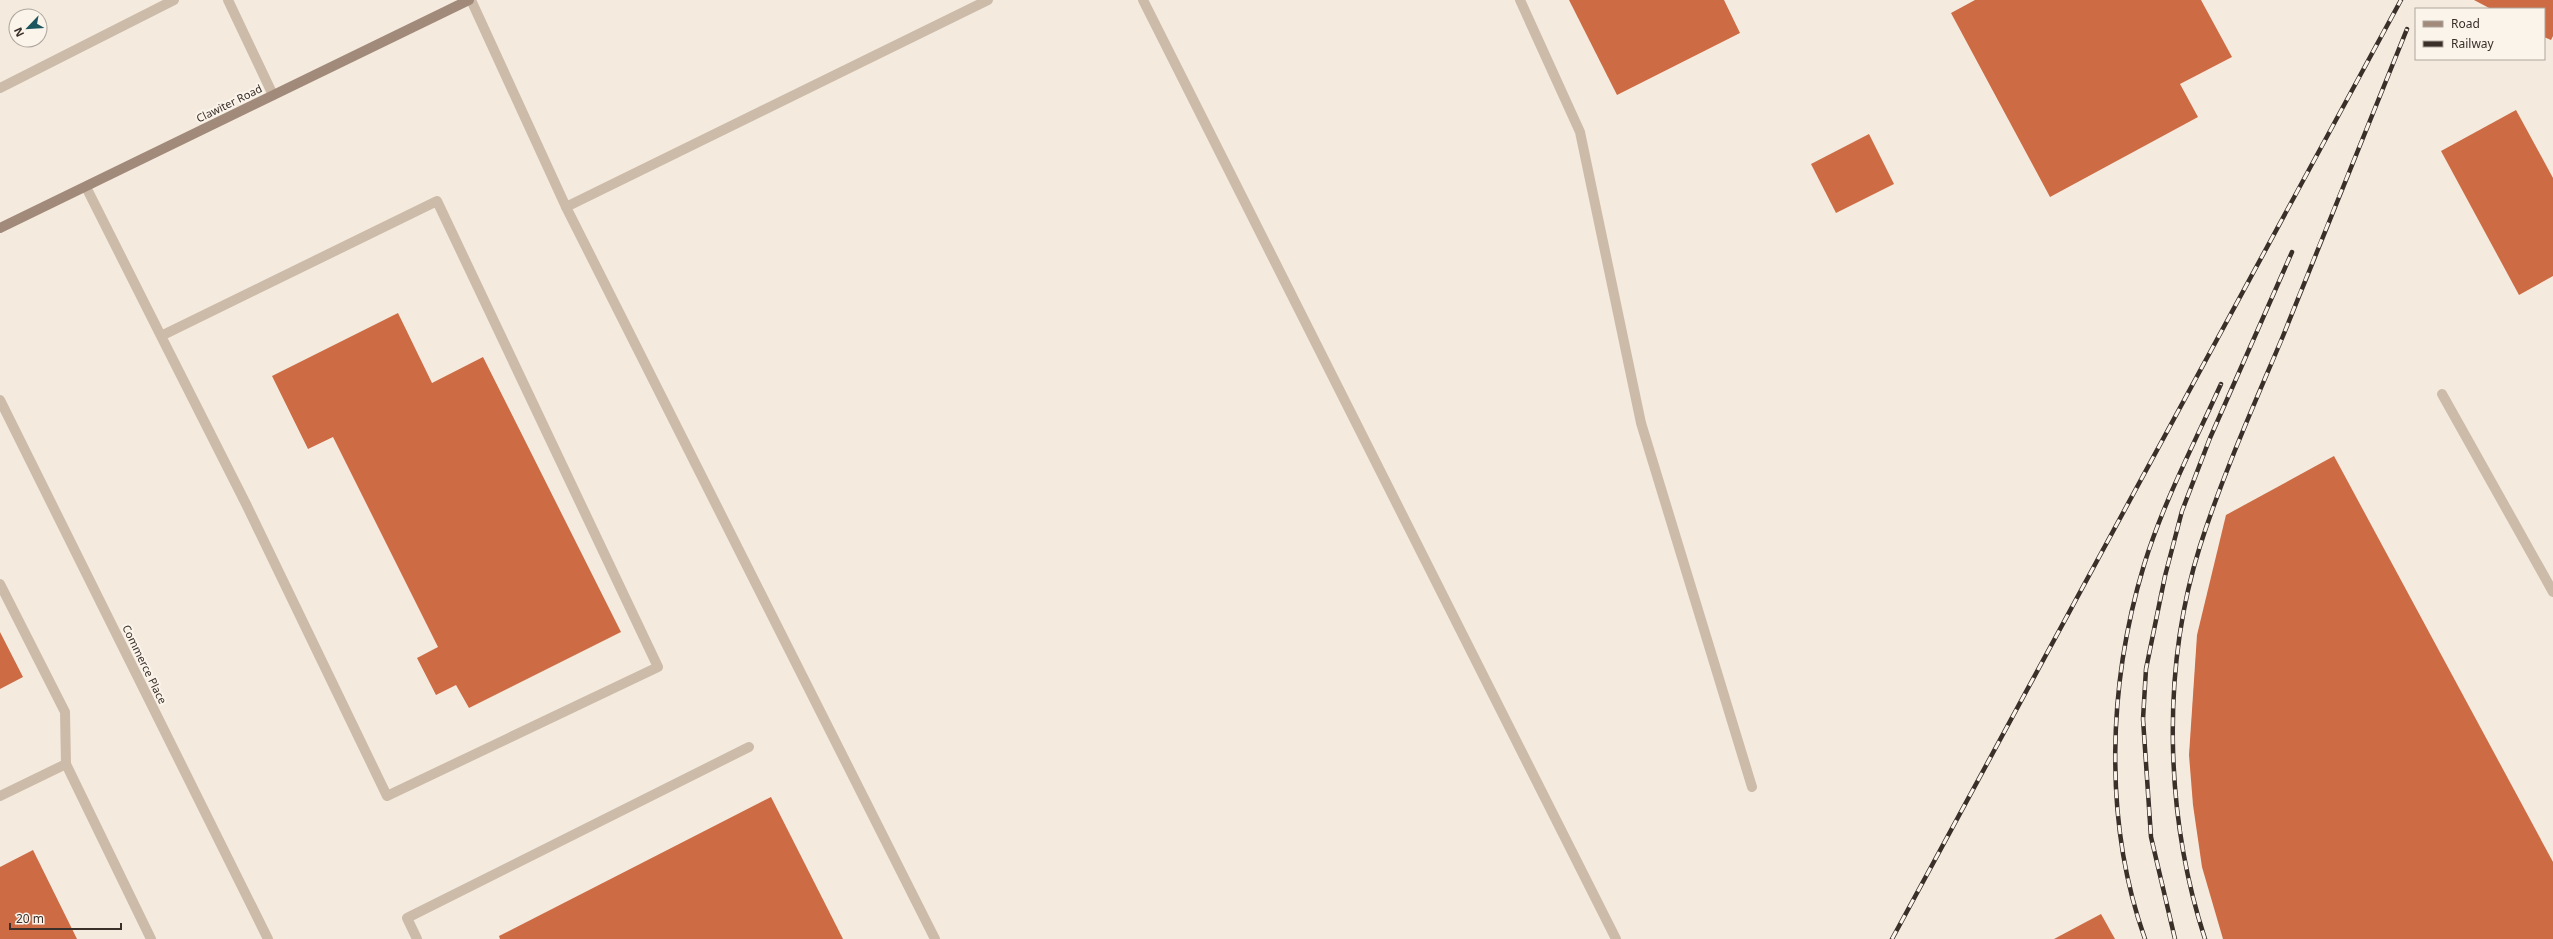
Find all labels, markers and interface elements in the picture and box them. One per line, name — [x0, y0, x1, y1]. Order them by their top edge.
north arrow — [8, 8, 48, 48]
legend — [2415, 8, 2545, 60]
text: Road — [2451, 15, 2480, 32]
text: N — [10, 25, 27, 40]
text: Railway — [2451, 35, 2495, 52]
street label: Clawiter Road — [194, 81, 264, 125]
street label: Commerce Place — [119, 622, 171, 706]
scale bar — [10, 905, 121, 931]
text: 20 m — [16, 910, 44, 927]

